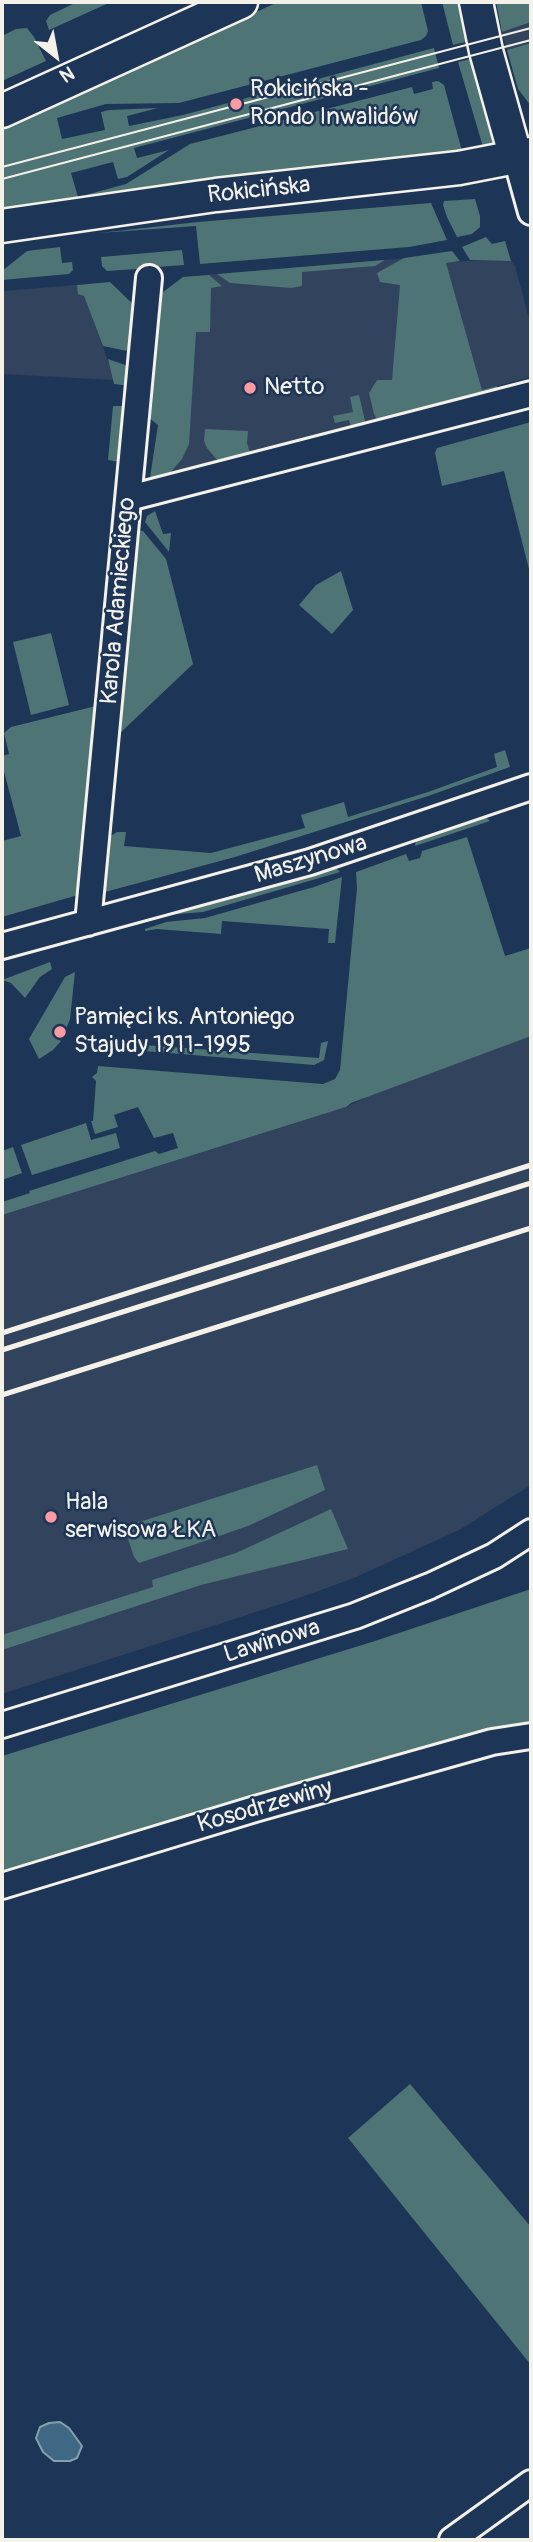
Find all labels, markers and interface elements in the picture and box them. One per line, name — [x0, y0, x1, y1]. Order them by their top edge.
north arrow — [21, 21, 91, 91]
text: N — [55, 60, 79, 88]
place label: Rokicińska - Rondo Inwalidów — [250, 76, 418, 132]
marker: Rokicińska - Rondo Inwalidów — [228, 96, 244, 112]
street label: Rokicińska — [206, 171, 312, 211]
place label: Netto — [264, 374, 324, 402]
marker: Netto — [242, 380, 258, 396]
street label: Karola Adamieckiego — [96, 496, 142, 706]
street label: Maszynowa — [251, 829, 371, 891]
place label: Pamięci ks. Antoniego Stajudy 1911-1995 — [74, 1004, 295, 1060]
marker: Pamięci ks. Antoniego Stajudy 1911-1995 — [52, 1024, 68, 1040]
place label: Hala serwisowa ŁKA — [65, 1489, 216, 1545]
marker: Hala serwisowa ŁKA — [43, 1509, 59, 1525]
street label: Lawinowa — [220, 1614, 324, 1670]
street label: Kosodrzewiny — [194, 1774, 336, 1840]

